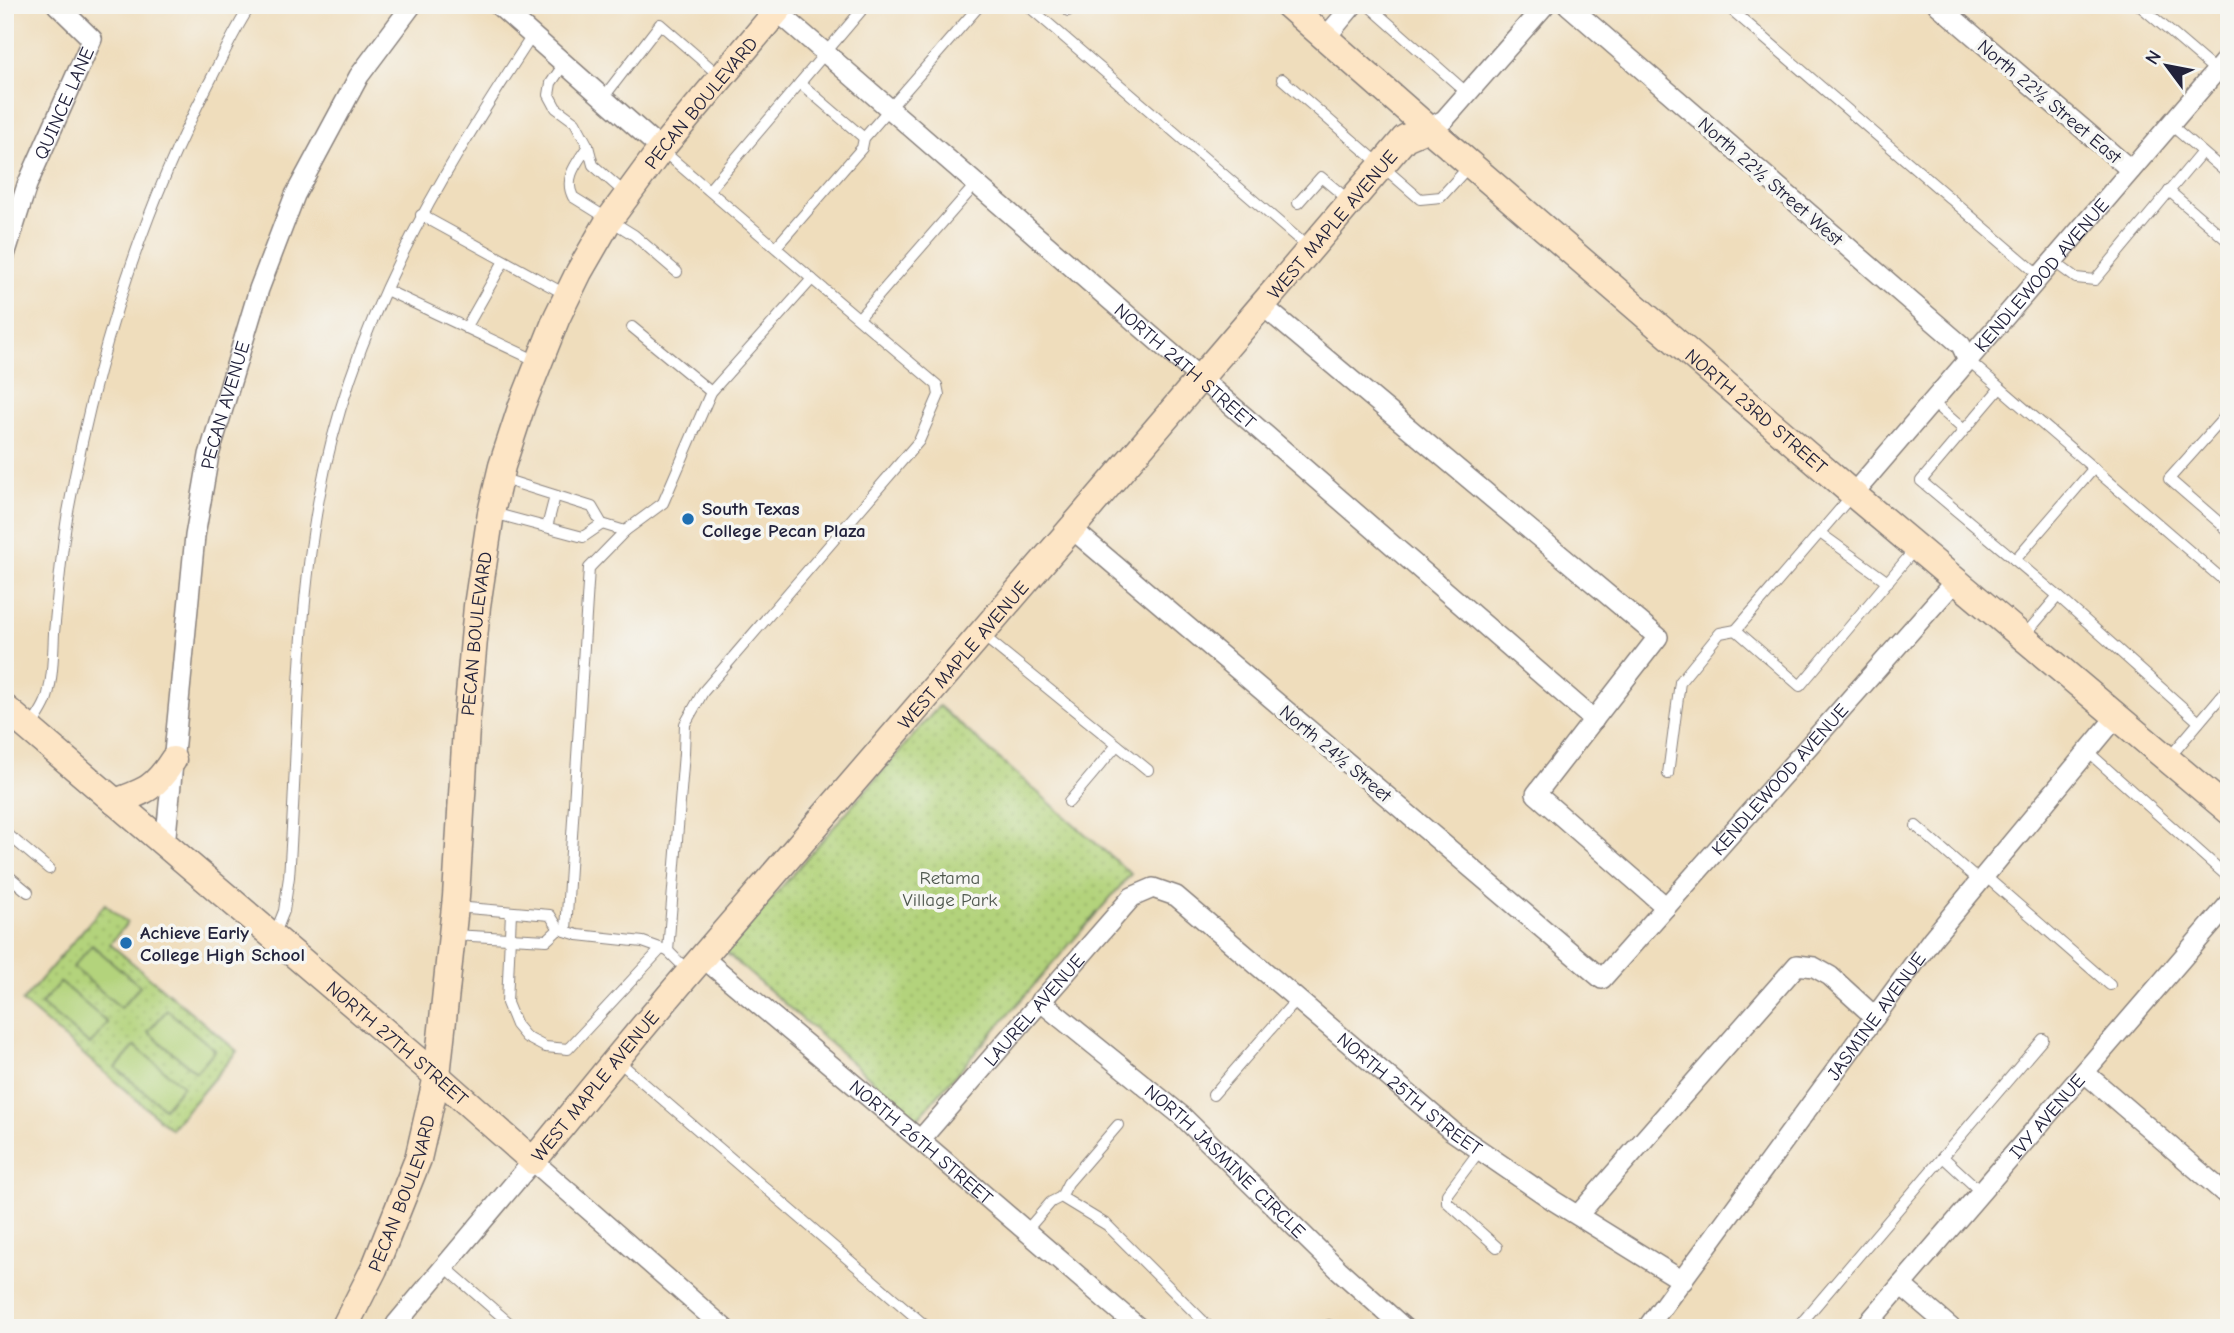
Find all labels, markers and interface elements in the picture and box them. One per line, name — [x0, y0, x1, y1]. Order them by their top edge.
north arrow — [2132, 32, 2202, 102]
street label: PECAN BOULEVARD — [640, 33, 763, 173]
street label: North 22½ Street East — [1973, 35, 2126, 169]
street label: QUINCE LANE — [30, 44, 99, 163]
text: N — [2141, 46, 2166, 69]
street label: North 22½ Street West — [1694, 113, 1848, 251]
street label: WEST MAPLE AVENUE — [1263, 146, 1402, 304]
street label: KENDLEWOOD AVENUE — [1970, 194, 2114, 357]
street label: NORTH 24TH STREET — [1110, 299, 1260, 434]
street label: PECAN AVENUE — [197, 339, 255, 471]
street label: NORTH 23RD STREET — [1681, 345, 1831, 479]
place label: South Texas College Pecan Plaza — [702, 498, 866, 542]
marker: South Texas College Pecan Plaza — [680, 511, 696, 527]
street label: PECAN BOULEVARD — [457, 550, 497, 717]
street label: WEST MAPLE AVENUE — [894, 577, 1034, 734]
street label: KENDLEWOOD AVENUE — [1707, 699, 1853, 860]
street label: North 24½ Street — [1275, 701, 1396, 807]
park label: Retama Village Park — [903, 867, 998, 911]
place label: Achieve Early College High School — [140, 922, 305, 966]
marker: Achieve Early College High School — [118, 935, 134, 951]
street label: JASMINE AVENUE — [1822, 948, 1931, 1085]
street label: LAUREL AVENUE — [980, 950, 1089, 1071]
street label: NORTH 27TH STREET — [322, 977, 472, 1110]
street label: WEST MAPLE AVENUE — [527, 1007, 664, 1166]
street label: NORTH 25TH STREET — [1333, 1028, 1486, 1160]
street label: IVY AVENUE — [2005, 1070, 2090, 1163]
street label: NORTH 26TH STREET — [845, 1076, 997, 1210]
street label: NORTH JASMINE CIRCLE — [1140, 1080, 1310, 1243]
street label: PECAN BOULEVARD — [364, 1113, 440, 1275]

